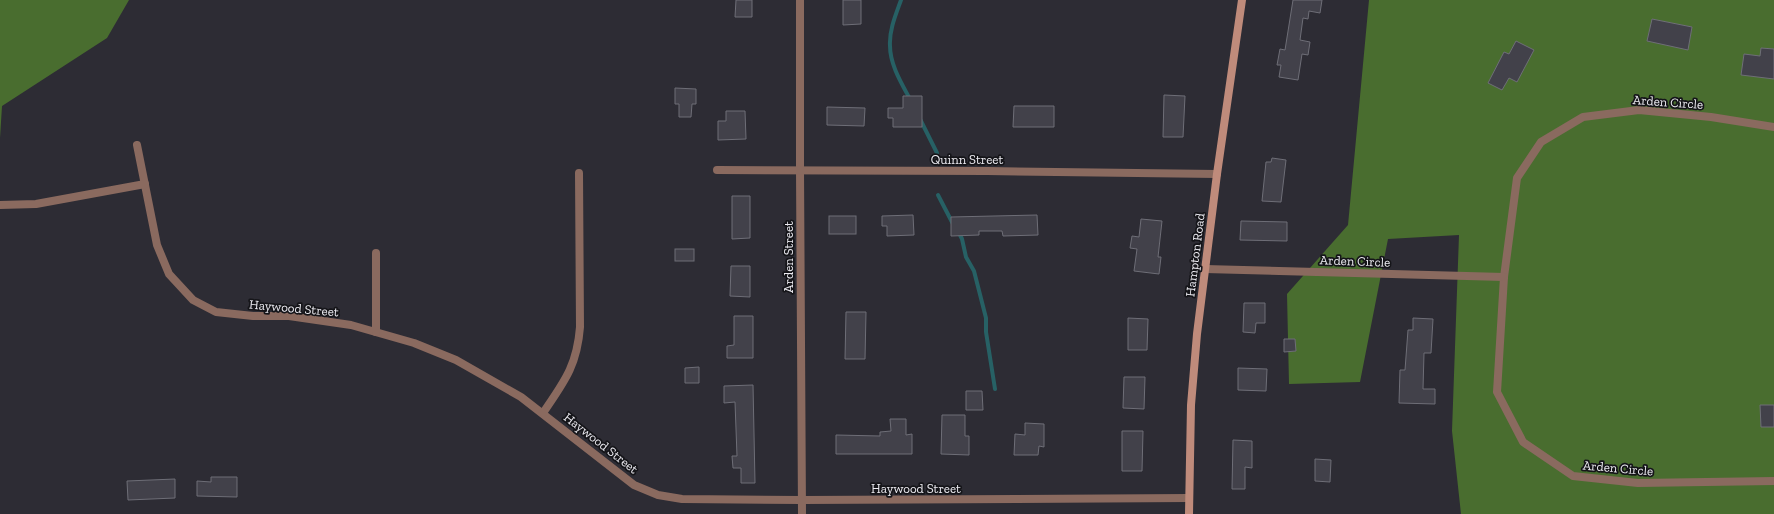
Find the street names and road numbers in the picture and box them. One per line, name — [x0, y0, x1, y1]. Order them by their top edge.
street label: Arden Circle — [1632, 92, 1704, 112]
street label: Quinn Street — [931, 152, 1003, 167]
street label: Hampton Road — [1182, 212, 1208, 298]
street label: Arden Street — [781, 221, 796, 293]
street label: Arden Circle — [1319, 252, 1391, 270]
street label: Haywood Street — [249, 297, 340, 319]
street label: Haywood Street — [561, 409, 641, 477]
street label: Arden Circle — [1582, 457, 1654, 479]
street label: Haywood Street — [871, 481, 961, 496]

